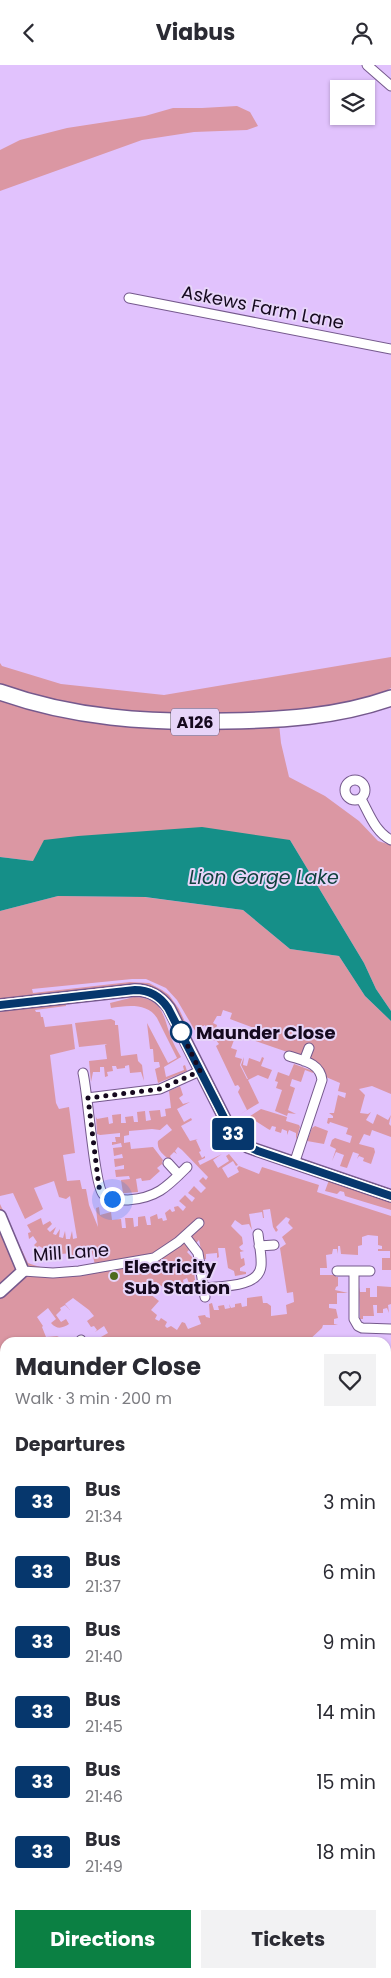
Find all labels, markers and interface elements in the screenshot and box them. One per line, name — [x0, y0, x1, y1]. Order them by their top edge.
text: Viabus — [156, 17, 235, 48]
icon: back — [15, 19, 43, 47]
icon: person — [348, 19, 376, 47]
map controls — [330, 80, 375, 125]
button: layers — [330, 80, 375, 125]
street label: Askews Farm Lane — [180, 279, 346, 335]
road number: A126 — [171, 709, 219, 735]
water label: Lion Gorge Lake — [189, 864, 339, 891]
place label: Maunder Close — [196, 1020, 335, 1045]
marker: Maunder Close — [170, 1021, 192, 1043]
line badge: 33 — [210, 1118, 256, 1150]
text: 33 — [222, 1121, 244, 1146]
your location — [100, 1187, 125, 1212]
street label: Mill Lane — [32, 1237, 110, 1267]
place label: Electricity Sub Station — [124, 1254, 230, 1300]
marker: Electricity Sub Station — [108, 1270, 120, 1282]
text: Maunder Close — [15, 1350, 201, 1383]
button: heart — [324, 1354, 376, 1406]
text: Walk · 3 min · 200 m — [15, 1387, 172, 1410]
text: Departures — [15, 1431, 125, 1458]
text: Bus — [85, 1476, 121, 1503]
text: 33 — [32, 1489, 53, 1514]
text: 3 min — [323, 1489, 376, 1516]
text: 21:34 — [85, 1505, 122, 1528]
text: Bus — [85, 1546, 121, 1573]
text: 33 — [32, 1559, 53, 1584]
text: 6 min — [322, 1559, 376, 1586]
text: 21:37 — [85, 1575, 121, 1598]
text: Bus — [85, 1616, 121, 1643]
text: 33 — [32, 1629, 53, 1654]
text: 9 min — [323, 1629, 376, 1656]
text: 21:40 — [85, 1645, 123, 1668]
text: Bus — [85, 1686, 121, 1713]
text: 33 — [32, 1699, 53, 1724]
text: 14 min — [316, 1699, 376, 1726]
text: 21:45 — [85, 1715, 123, 1738]
text: Bus — [85, 1756, 121, 1783]
text: 33 — [32, 1769, 53, 1794]
text: 15 min — [317, 1769, 376, 1796]
text: 21:46 — [85, 1785, 123, 1808]
text: Bus — [85, 1826, 121, 1853]
text: 33 — [32, 1839, 53, 1864]
text: 18 min — [316, 1839, 376, 1866]
text: 21:49 — [85, 1855, 123, 1878]
button: Directions — [15, 1910, 191, 1968]
button: Tickets — [201, 1910, 376, 1968]

